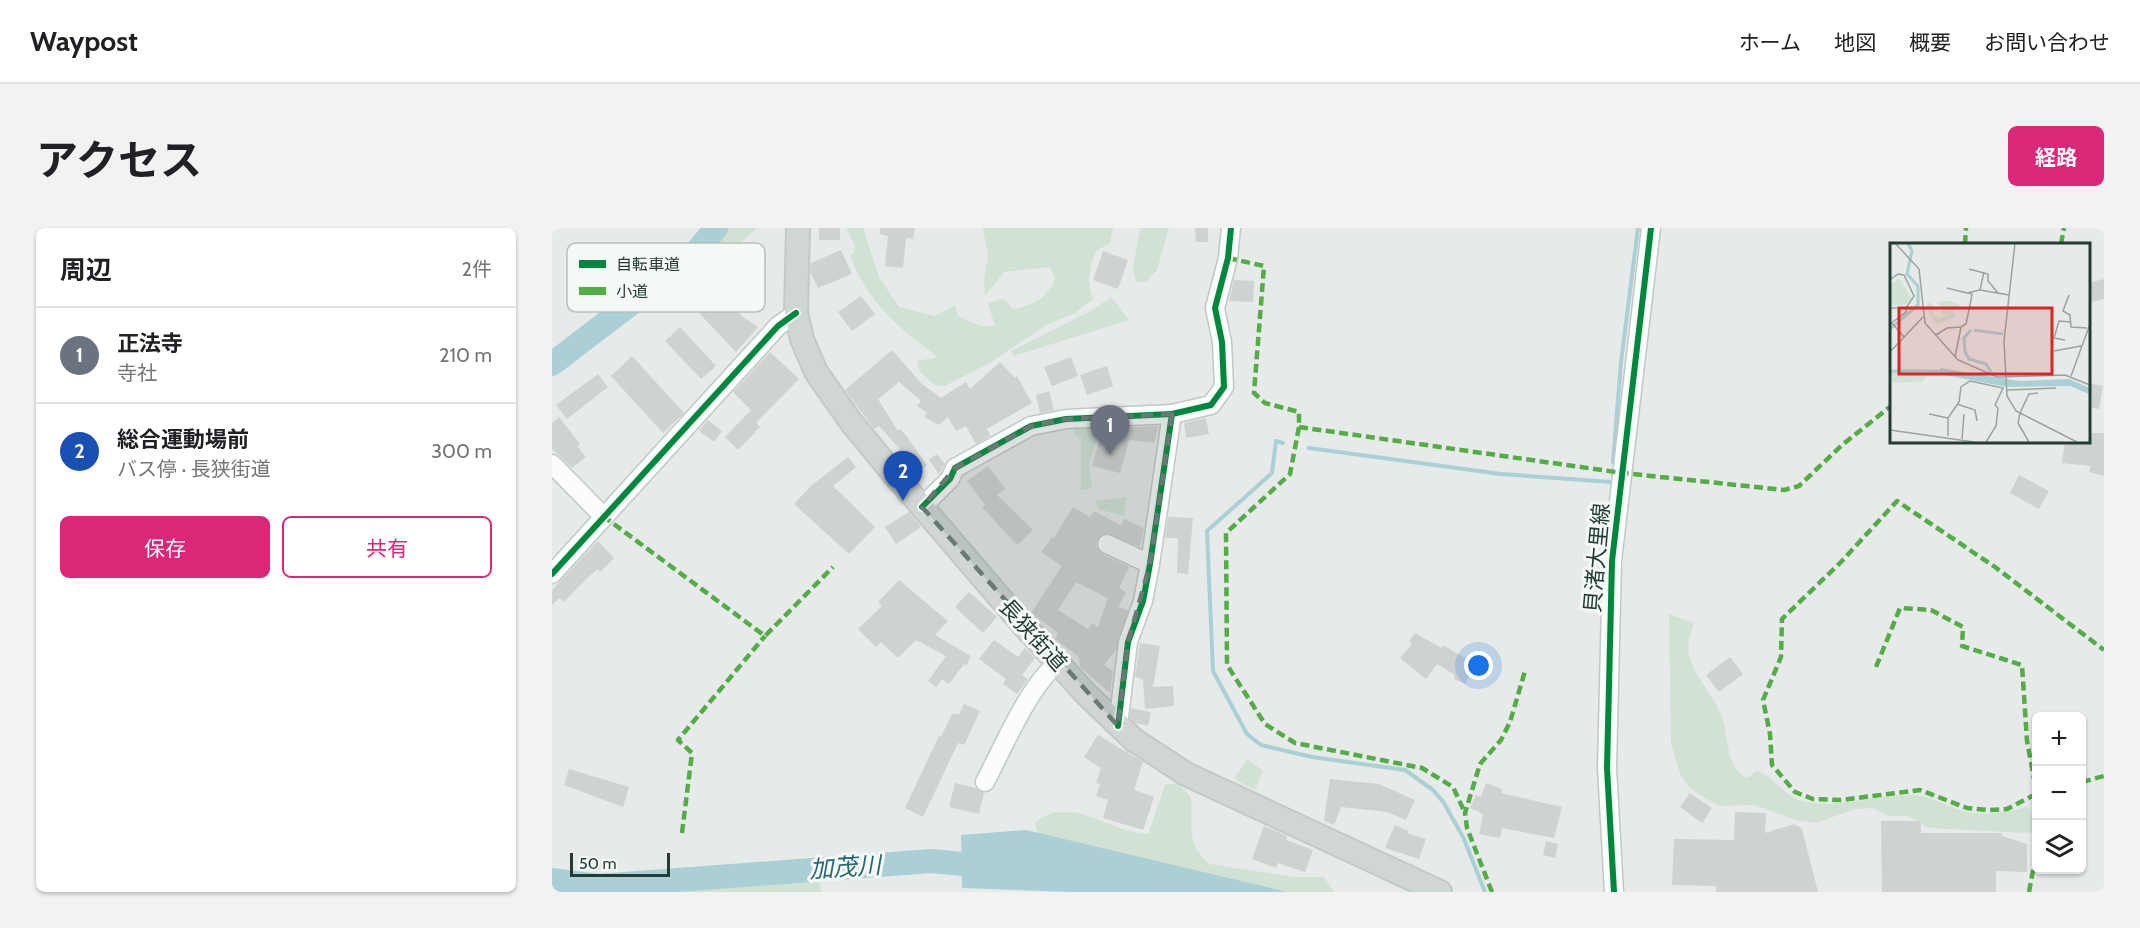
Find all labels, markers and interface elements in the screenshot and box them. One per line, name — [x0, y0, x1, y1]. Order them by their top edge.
text: Waypost — [30, 24, 138, 58]
text: ホーム — [1739, 30, 1801, 55]
text: 地図 — [1834, 30, 1876, 55]
text: 概要 — [1909, 30, 1951, 55]
text: お問い合わせ — [1984, 30, 2110, 55]
button: 経路 — [2008, 126, 2104, 186]
text: アクセス — [36, 134, 202, 186]
legend — [567, 243, 765, 312]
inset map — [1890, 243, 2089, 442]
text: 周辺 — [60, 254, 112, 286]
text: 自転車道 — [616, 255, 680, 274]
text: 2件 — [462, 257, 492, 281]
text: 小道 — [616, 282, 648, 301]
text: 正法寺 — [117, 330, 183, 357]
text: 1 — [76, 343, 83, 367]
text: 210 m — [439, 343, 492, 367]
text: 寺社 — [117, 361, 157, 385]
pin: 1 — [1090, 406, 1130, 455]
text: 総合運動場前 — [117, 426, 249, 453]
text: 2 — [74, 439, 85, 463]
text: 300 m — [431, 439, 492, 463]
pin: 2 — [884, 452, 922, 501]
text: バス停 · 長狭街道 — [117, 457, 271, 481]
street label: 貝渚大里線 — [1579, 502, 1615, 614]
button: 保存 — [60, 516, 270, 578]
button: 共有 — [282, 516, 492, 578]
street label: 長狭街道 — [994, 593, 1072, 677]
your location — [1464, 651, 1493, 680]
map controls — [2032, 712, 2086, 874]
button: + — [2032, 712, 2086, 766]
button: − — [2032, 766, 2086, 820]
button: layers — [2032, 820, 2086, 874]
scale bar — [570, 850, 670, 878]
water label: 加茂川 — [808, 850, 885, 884]
text: 50 m — [579, 854, 616, 873]

